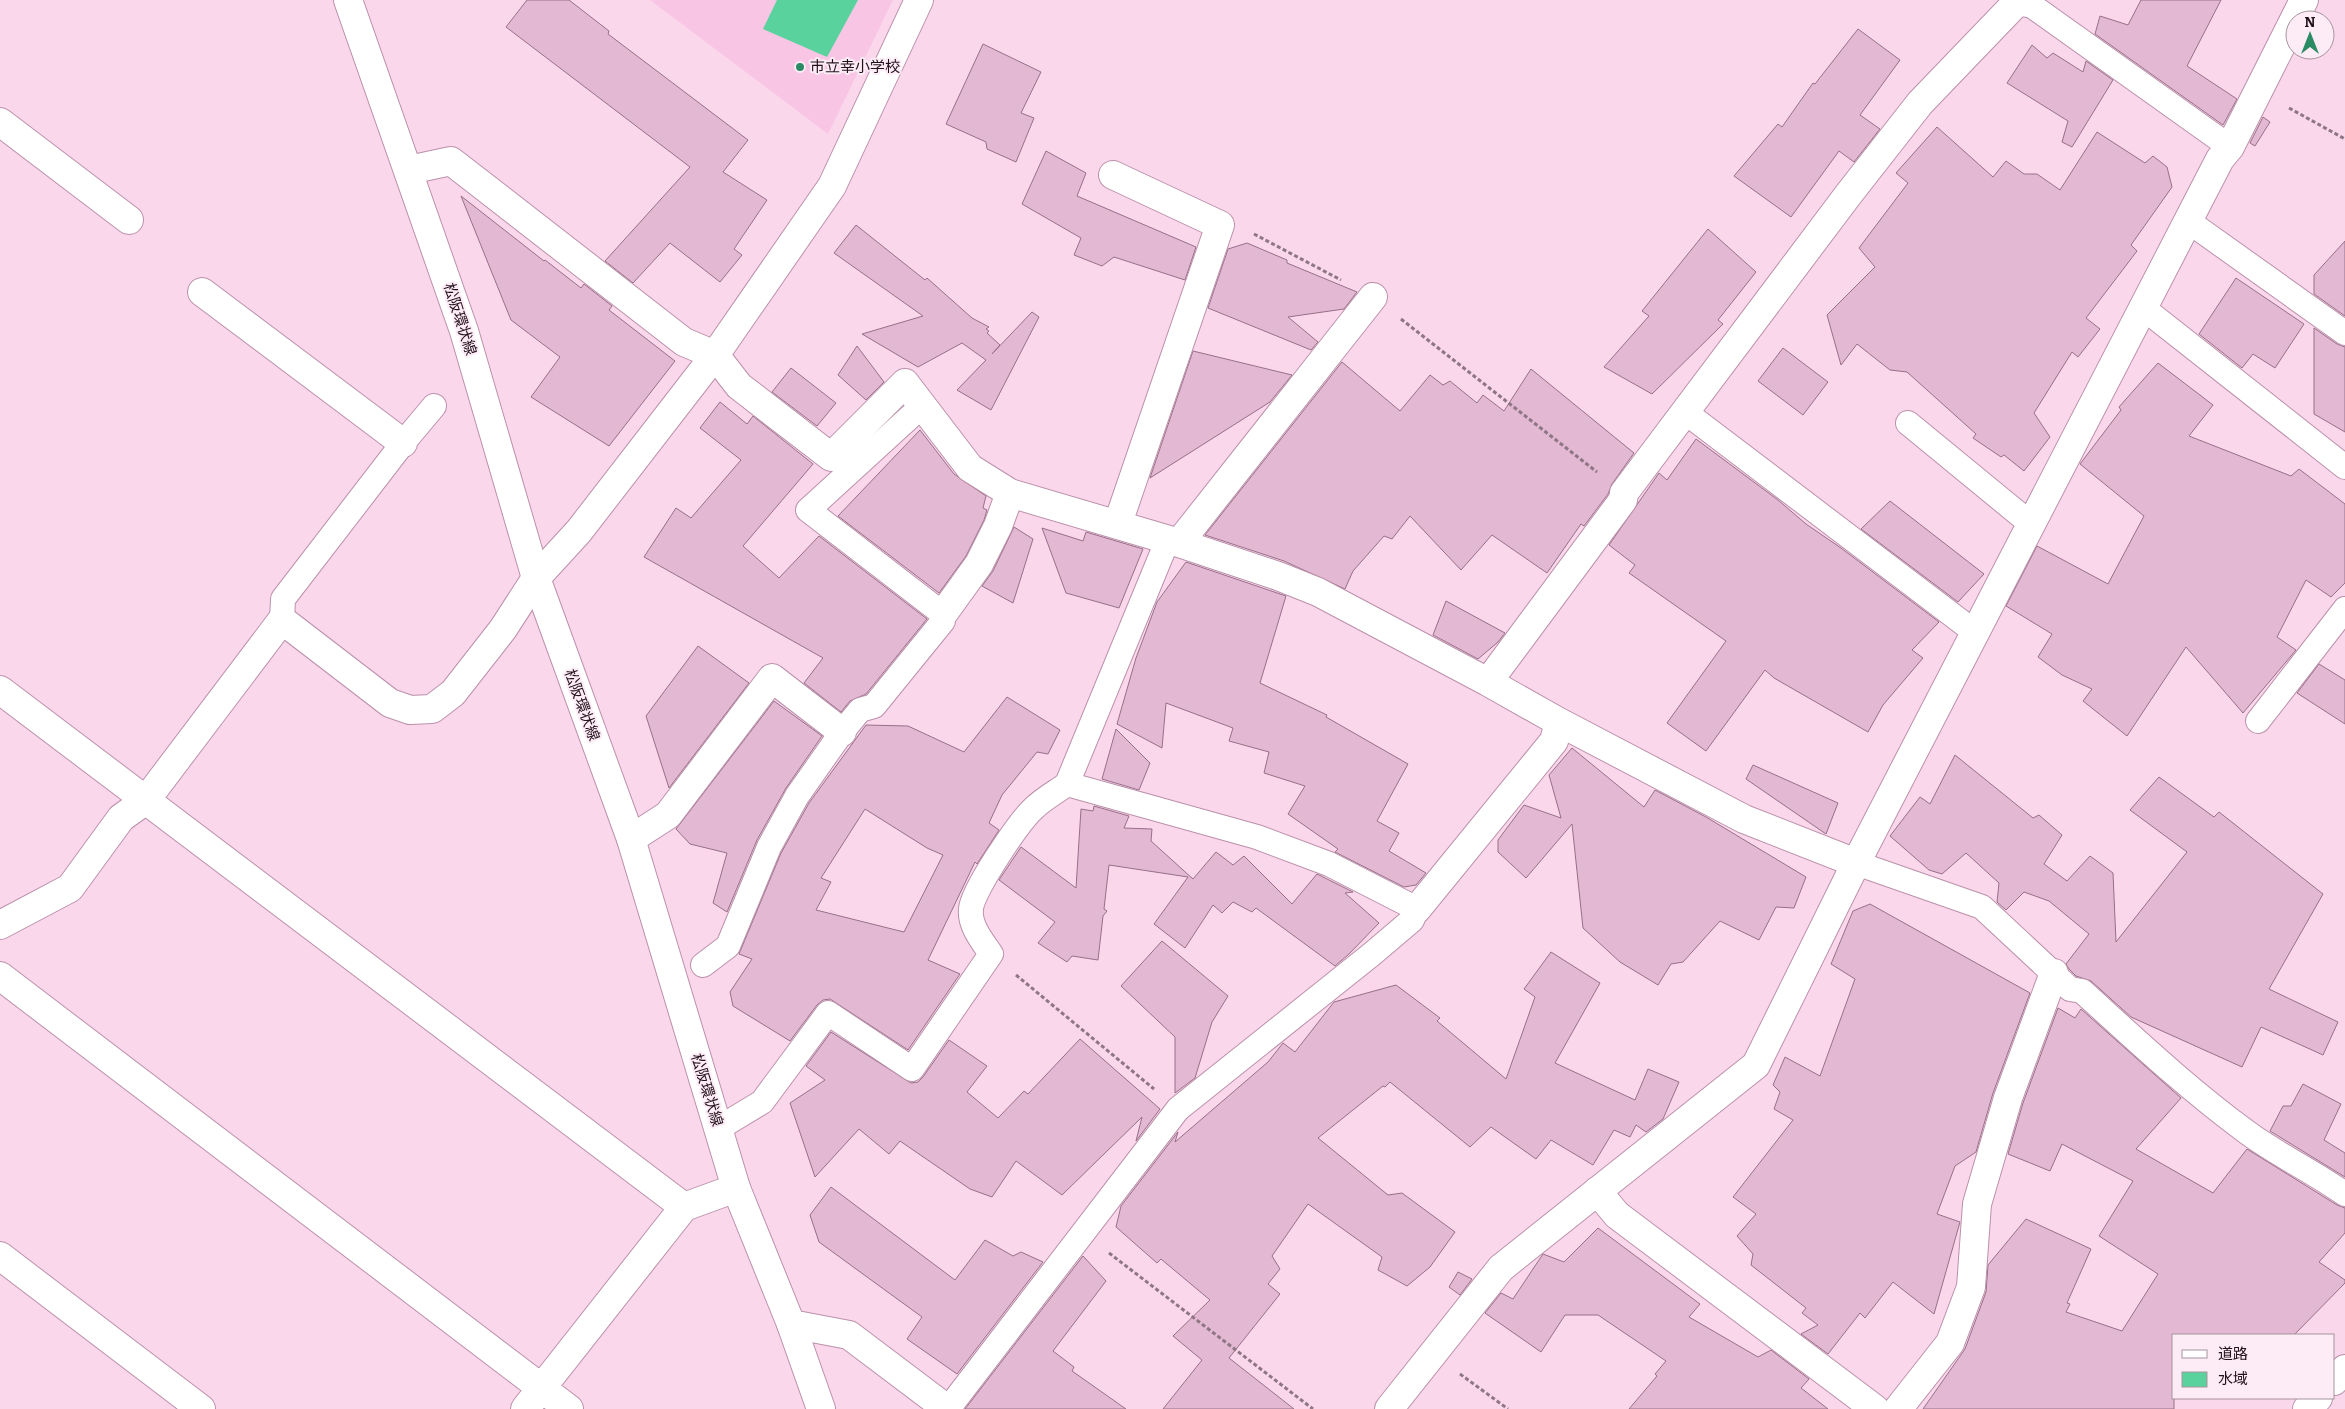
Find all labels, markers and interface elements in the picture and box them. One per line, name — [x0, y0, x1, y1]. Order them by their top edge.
north arrow — [2285, 10, 2335, 60]
text: N — [2305, 14, 2316, 31]
place label: 市立幸小学校 — [810, 58, 900, 76]
marker: 市立幸小学校 — [794, 61, 806, 73]
street label: 松阪環状線 — [440, 281, 480, 357]
street label: 松阪環状線 — [561, 667, 603, 743]
street label: 松阪環状線 — [687, 1051, 727, 1129]
legend — [2172, 1334, 2335, 1399]
text: 道路 — [2218, 1345, 2248, 1363]
text: 水域 — [2218, 1370, 2248, 1388]

